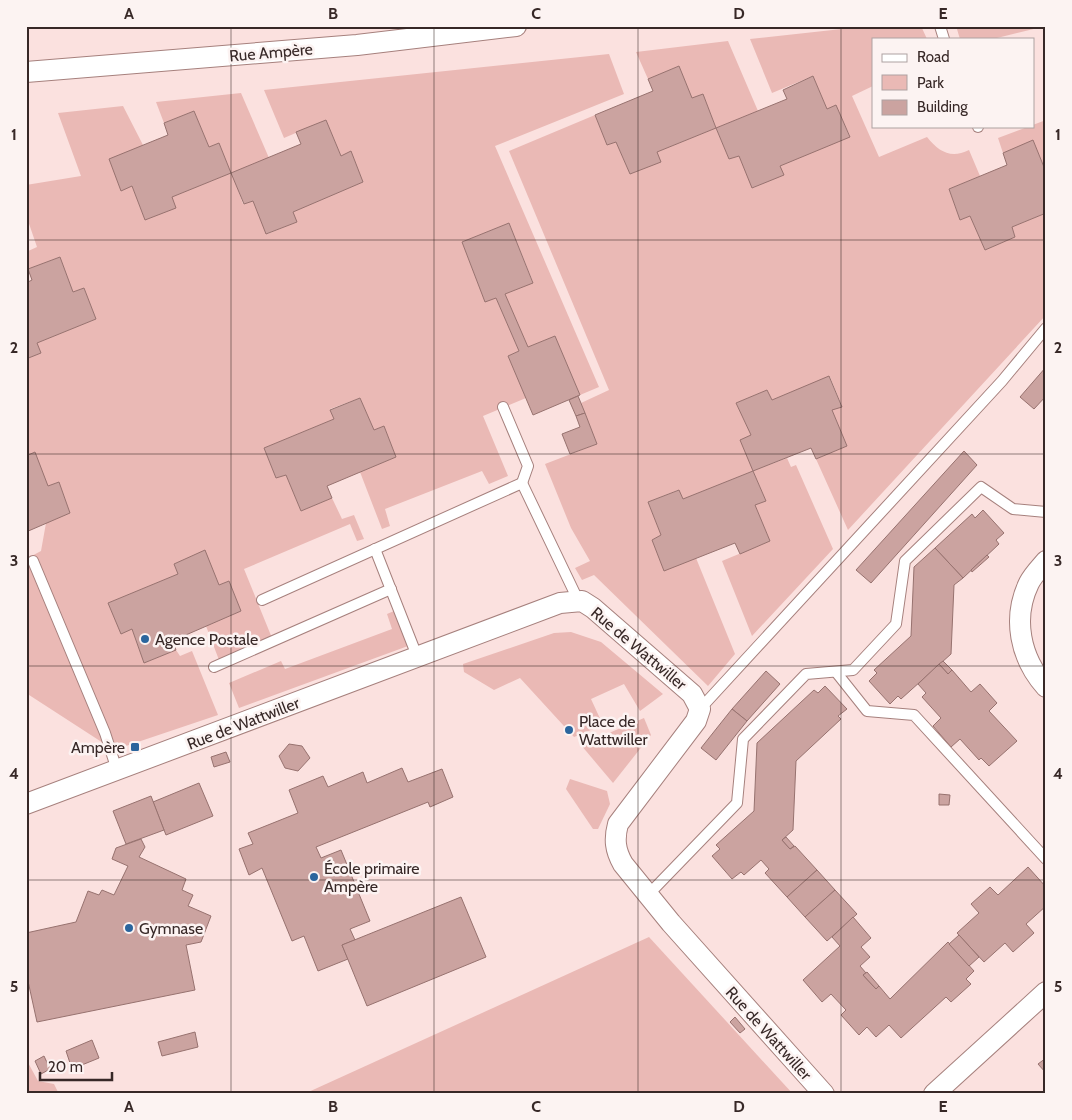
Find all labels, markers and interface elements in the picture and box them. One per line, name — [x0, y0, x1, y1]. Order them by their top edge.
text: A — [124, 4, 134, 23]
text: B — [328, 4, 338, 23]
text: C — [531, 4, 541, 23]
text: D — [733, 4, 745, 23]
text: E — [938, 4, 948, 23]
legend — [872, 38, 1034, 128]
street label: Rue Ampère — [229, 39, 314, 66]
text: Road — [917, 48, 950, 66]
text: Park — [917, 74, 944, 92]
text: Building — [917, 98, 968, 116]
text: 1 — [11, 125, 17, 144]
text: 1 — [1055, 125, 1061, 144]
text: 2 — [10, 338, 18, 357]
text: 2 — [1054, 338, 1062, 357]
text: 3 — [10, 551, 18, 570]
text: 3 — [1054, 551, 1062, 570]
street label: Rue de Wattwiller — [587, 603, 691, 694]
place label: Agence Postale — [155, 630, 258, 649]
marker: Agence Postale — [139, 633, 151, 645]
street label: Rue de Wattwiller — [184, 693, 303, 754]
place label: Place de Wattwiller — [579, 712, 648, 749]
marker: Place de Wattwiller — [563, 724, 575, 736]
place label: Ampère — [71, 738, 125, 757]
marker: Ampère — [129, 741, 141, 753]
text: 4 — [9, 764, 19, 783]
text: 4 — [1053, 764, 1063, 783]
place label: École primaire Ampère — [324, 859, 420, 896]
marker: École primaire Ampère — [308, 871, 320, 883]
place label: Gymnase — [139, 919, 203, 938]
marker: Gymnase — [123, 922, 135, 934]
text: 5 — [10, 977, 18, 996]
text: 5 — [1054, 977, 1062, 996]
street label: Rue de Wattwiller — [722, 983, 816, 1085]
scale bar — [40, 1050, 112, 1082]
text: 20 m — [48, 1058, 83, 1076]
text: A — [124, 1097, 134, 1116]
text: B — [328, 1097, 338, 1116]
text: C — [531, 1097, 541, 1116]
text: D — [733, 1097, 745, 1116]
text: E — [938, 1097, 948, 1116]

